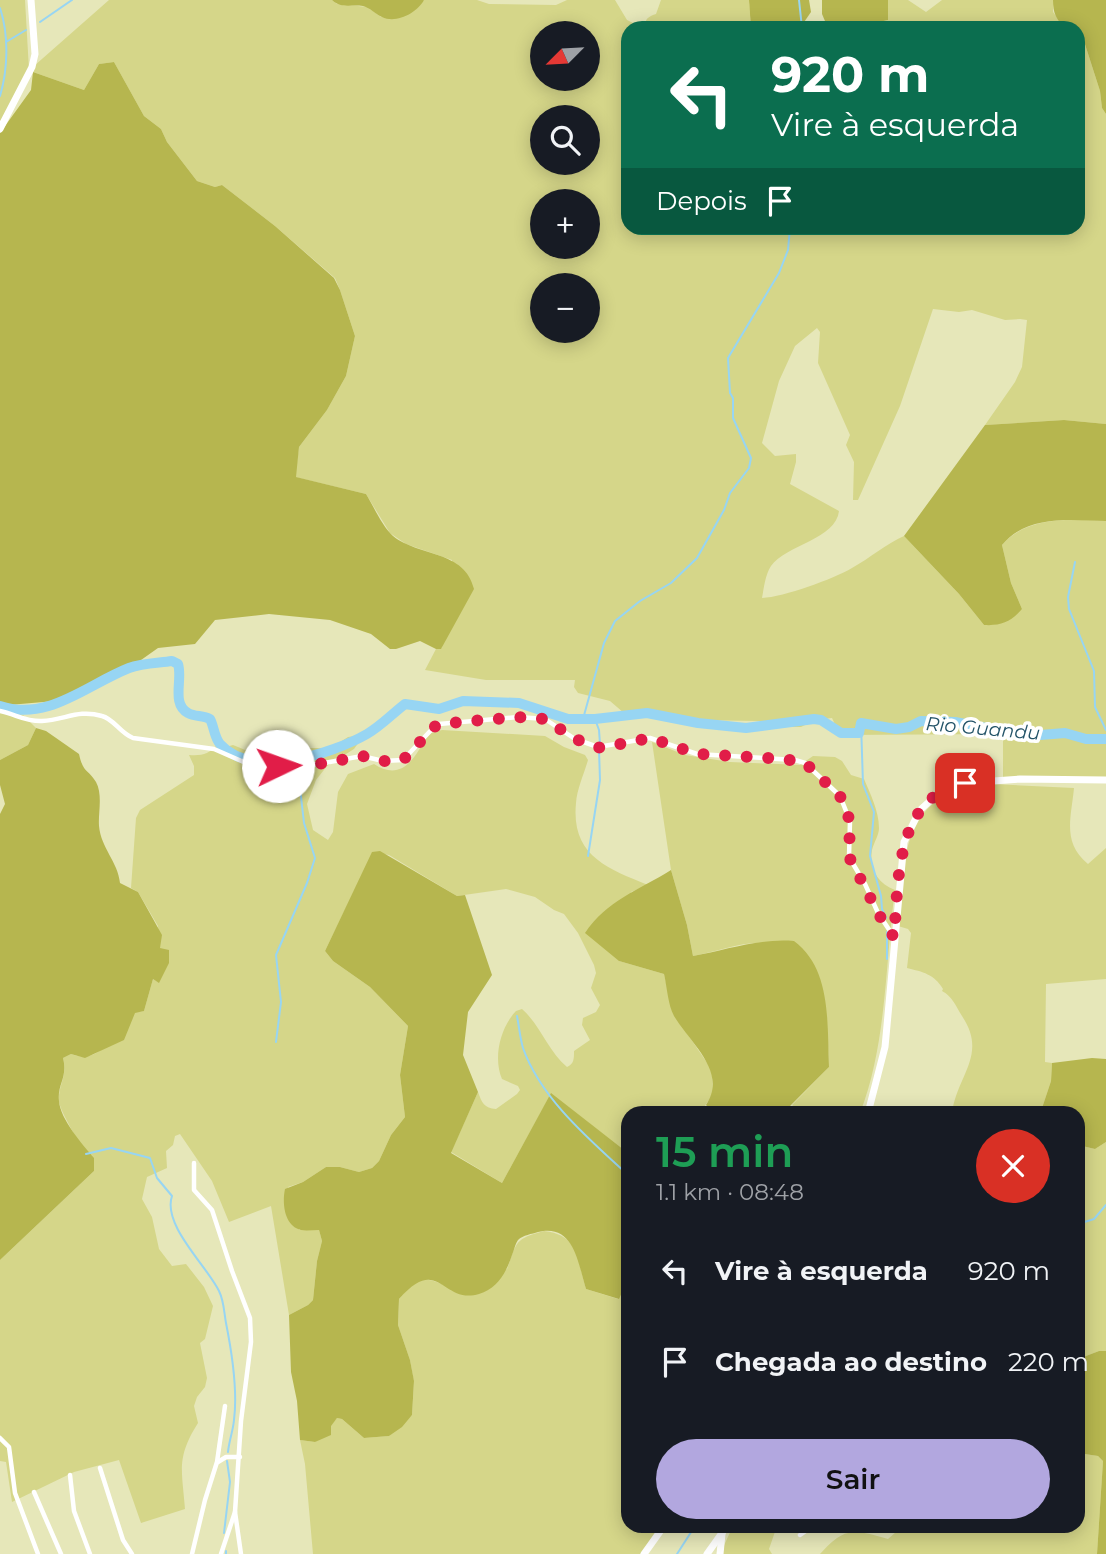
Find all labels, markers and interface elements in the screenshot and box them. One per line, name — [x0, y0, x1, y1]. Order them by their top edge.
north arrow — [530, 21, 600, 91]
map controls — [530, 21, 600, 343]
text: 920 m — [771, 45, 929, 104]
icon: left — [656, 49, 747, 140]
button: search — [530, 105, 600, 175]
text: Vire à esquerda — [771, 105, 1019, 144]
icon: arrive — [761, 182, 799, 220]
text: Depois — [656, 185, 747, 217]
button: + — [530, 189, 600, 259]
button: − — [530, 273, 600, 343]
water label: Rio Guandu — [925, 712, 1041, 745]
position arrow — [241, 729, 315, 803]
pin — [935, 753, 995, 813]
icon: arrive — [946, 764, 984, 802]
text: 15 min — [656, 1126, 793, 1178]
button: close — [976, 1129, 1050, 1203]
text: 1.1 km · 08:48 — [656, 1178, 804, 1206]
icon: left — [656, 1252, 694, 1290]
text: Vire à esquerda — [715, 1255, 928, 1287]
text: 920 m — [968, 1255, 1050, 1287]
icon: arrive — [656, 1343, 694, 1381]
text: Chegada ao destino — [715, 1346, 987, 1378]
text: 220 m — [1008, 1346, 1089, 1378]
button: Sair — [656, 1439, 1050, 1519]

